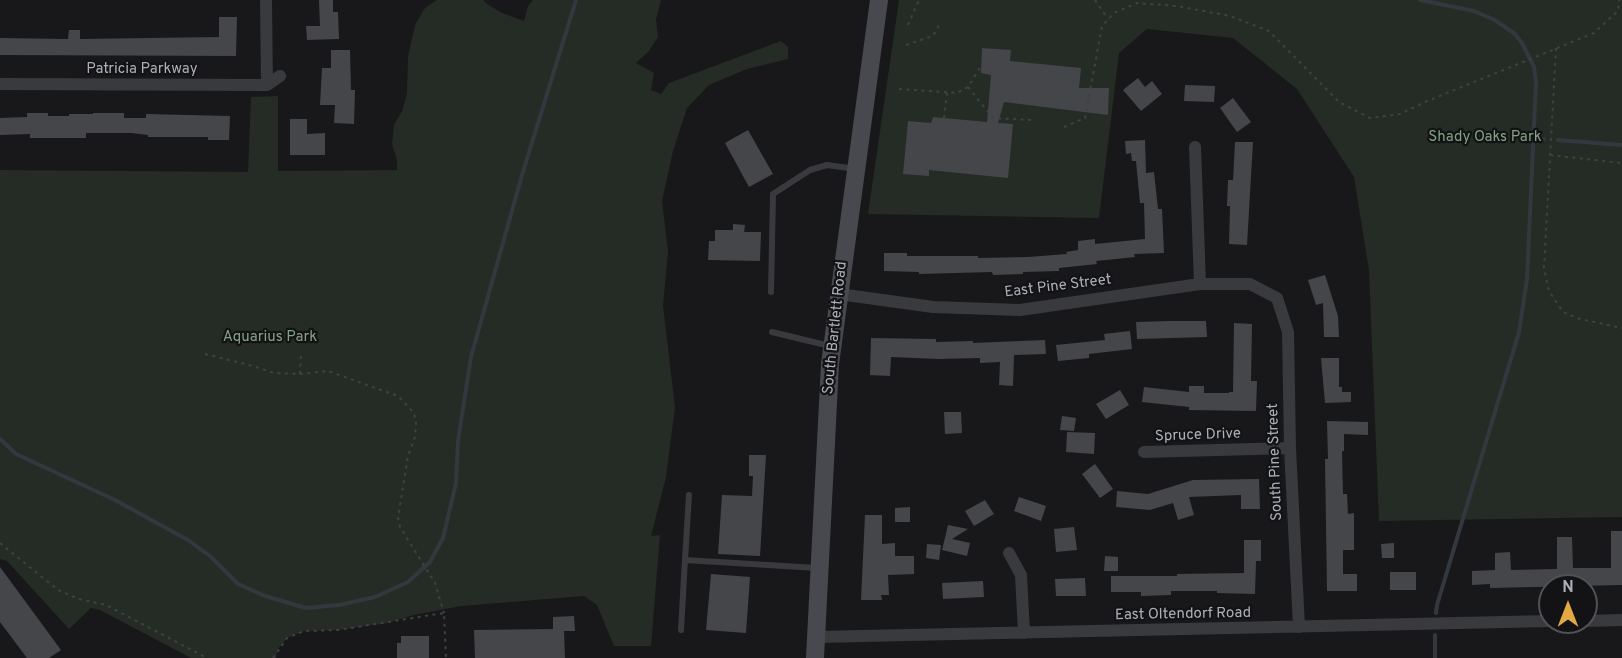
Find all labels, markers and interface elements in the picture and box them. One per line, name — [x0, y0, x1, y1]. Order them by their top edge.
street label: Patricia Parkway — [86, 61, 198, 79]
park label: Shady Oaks Park — [1428, 129, 1542, 147]
street label: South Bartlett Road — [820, 261, 852, 395]
street label: East Pine Street — [1003, 272, 1113, 302]
park label: Aquarius Park — [223, 329, 317, 347]
street label: South Pine Street — [1265, 403, 1287, 521]
street label: Spruce Drive — [1155, 426, 1241, 446]
north arrow — [1538, 574, 1598, 634]
text: N — [1562, 578, 1574, 598]
street label: East Oltendorf Road — [1115, 605, 1251, 625]

